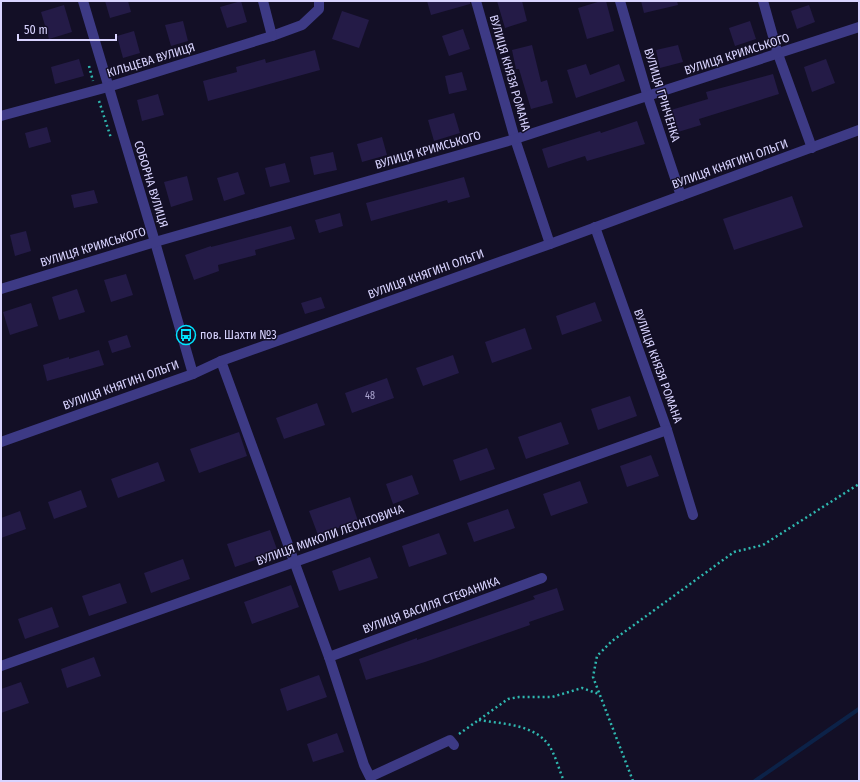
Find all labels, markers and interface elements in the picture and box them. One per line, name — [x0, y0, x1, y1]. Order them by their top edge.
street label: ВУЛИЦЯ КНЯЗЯ РОМАНА — [487, 13, 534, 133]
scale bar — [18, 16, 116, 42]
text: 50 m — [24, 23, 48, 37]
street label: ВУЛИЦЯ КРИМСЬКОГО — [683, 30, 791, 78]
street label: КІЛЬЦЕВА ВУЛИЦЯ — [105, 40, 197, 80]
street label: ВУЛИЦЯ ГРІНЧЕНКА — [641, 46, 683, 144]
street label: ВУЛИЦЯ КРИМСЬКОГО — [373, 128, 483, 172]
street label: ВУЛИЦЯ КНЯГИНІ ОЛЬГИ — [670, 136, 790, 192]
street label: СОБОРНА ВУЛИЦЯ — [131, 139, 171, 229]
street label: ВУЛИЦЯ КРИМСЬКОГО — [38, 224, 148, 270]
street label: ВУЛИЦЯ КНЯГИНІ ОЛЬГИ — [366, 246, 486, 302]
street label: ВУЛИЦЯ КНЯЗЯ РОМАНА — [631, 307, 685, 426]
bus stop icon: пов. Шахти №3 — [175, 324, 197, 346]
place label: пов. Шахти №3 — [200, 328, 277, 342]
street label: ВУЛИЦЯ КНЯГИНІ ОЛЬГИ — [61, 357, 181, 413]
house number: 48 — [365, 390, 375, 402]
street label: ВУЛИЦЯ МИКОЛИ ЛЕОНТОВИЧА — [254, 501, 406, 568]
street label: ВУЛИЦЯ ВАСИЛЯ СТЕФАНИКА — [361, 573, 502, 636]

